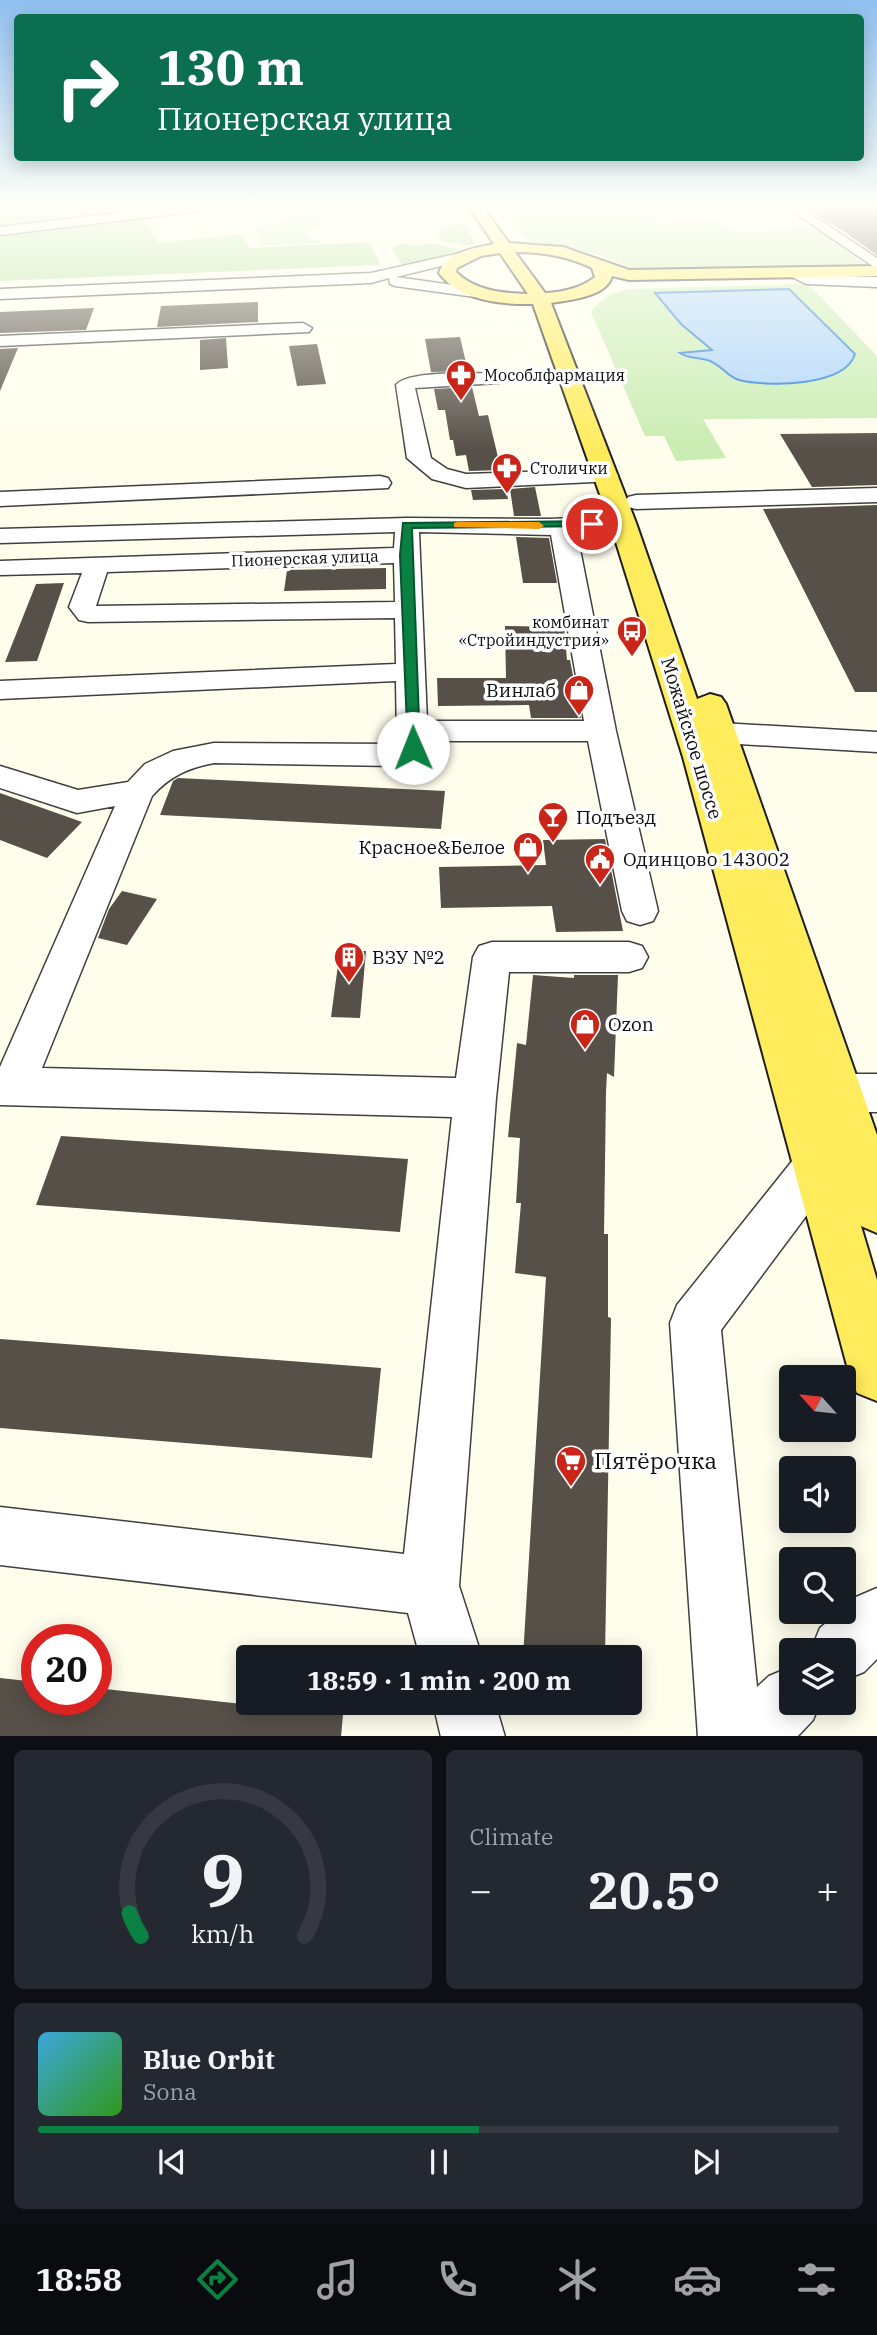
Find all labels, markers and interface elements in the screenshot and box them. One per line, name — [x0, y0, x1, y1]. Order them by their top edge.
text: 130 m — [157, 35, 304, 98]
icon: right — [42, 42, 133, 133]
text: Пионерская улица — [157, 97, 453, 139]
pharmacy icon: Мособлфармация — [444, 358, 478, 402]
place label: Мособлфармация — [484, 365, 625, 385]
pharmacy icon: Столички — [490, 451, 524, 495]
place label: Столички — [530, 458, 608, 478]
pin — [562, 494, 622, 554]
icon: arrive — [573, 505, 611, 543]
street label: Пионерская улица — [231, 545, 380, 571]
place label: комбинат «Стройиндустрия» — [459, 612, 609, 650]
bus stop icon: комбинат «Стройиндустрия» — [615, 614, 649, 658]
street label: Можайское шоссе — [656, 654, 728, 822]
shop icon: Винлаб — [562, 673, 596, 717]
place label: Винлаб — [486, 678, 556, 702]
position arrow — [376, 711, 450, 785]
bar icon: Подъезд — [536, 800, 570, 844]
place label: Подъезд — [576, 805, 656, 829]
shop icon: Красное&Белое — [511, 830, 545, 874]
place label: Красное&Белое — [359, 835, 505, 859]
public building icon: Одинцово 143002 — [583, 842, 617, 886]
place label: Одинцово 143002 — [623, 847, 790, 871]
building icon: ВЗУ №2 — [332, 940, 366, 984]
place label: ВЗУ №2 — [372, 945, 445, 969]
shop icon: Ozon — [568, 1007, 602, 1051]
place label: Ozon — [608, 1012, 654, 1036]
north arrow — [779, 1365, 856, 1442]
map controls — [779, 1365, 856, 1715]
supermarket icon: Пятёрочка — [554, 1444, 588, 1488]
place label: Пятёрочка — [594, 1445, 717, 1475]
button: sound — [779, 1456, 856, 1533]
button: search — [779, 1547, 856, 1624]
speed limit sign: 20 — [21, 1624, 112, 1715]
button: layers — [779, 1638, 856, 1715]
text: 18:59 · 1 min · 200 m — [307, 1663, 571, 1697]
text: Climate — [470, 1821, 553, 1851]
text: 9 — [201, 1831, 245, 1926]
text: 20.5° — [588, 1856, 721, 1923]
text: − — [470, 1865, 492, 1914]
text: + — [816, 1865, 839, 1914]
text: km/h — [191, 1916, 254, 1949]
text: Blue Orbit — [143, 2042, 275, 2076]
text: Sona — [143, 2076, 197, 2106]
icon: previous — [153, 2143, 191, 2181]
icon: pause — [420, 2143, 458, 2181]
icon: next — [687, 2143, 725, 2181]
icon: directions — [193, 2255, 242, 2304]
icon: music — [313, 2255, 362, 2304]
icon: phone — [433, 2255, 482, 2304]
icon: climate — [553, 2255, 602, 2304]
icon: car — [673, 2255, 722, 2304]
icon: filters — [792, 2255, 841, 2304]
text: 18:58 — [35, 2258, 122, 2300]

